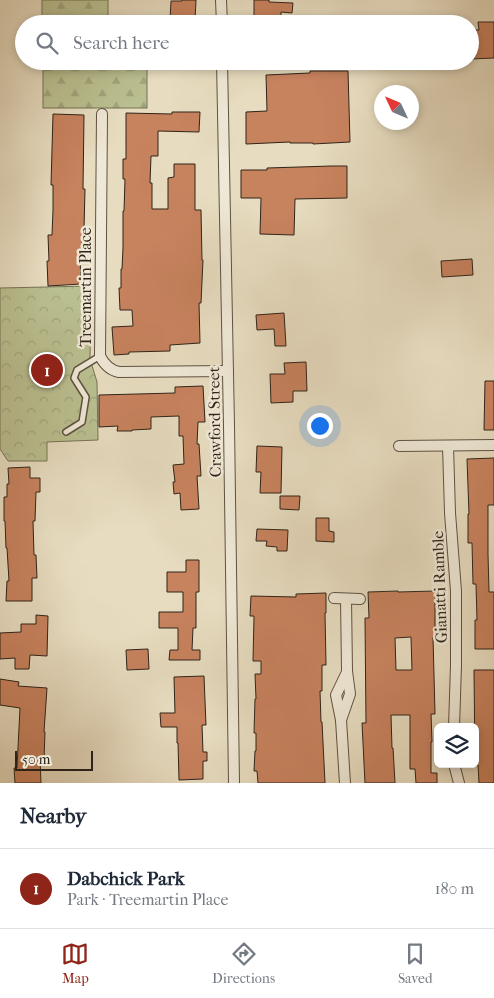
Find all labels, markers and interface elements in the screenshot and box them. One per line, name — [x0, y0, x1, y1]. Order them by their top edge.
search box — [15, 15, 479, 70]
icon: search — [33, 29, 61, 57]
text: Search here — [73, 32, 169, 54]
north arrow — [374, 85, 419, 130]
street label: Treemartin Place — [76, 227, 95, 347]
pin: 1 — [31, 351, 63, 389]
street label: Crawford Street — [204, 366, 225, 477]
your location — [307, 413, 333, 439]
street label: Gianatti Ramble — [428, 530, 451, 644]
map controls — [434, 723, 479, 768]
button: layers — [434, 723, 479, 768]
scale bar — [15, 748, 92, 771]
text: 50 m — [22, 751, 50, 768]
text: Nearby — [20, 804, 86, 828]
text: Dabchick Park — [67, 868, 185, 890]
text: 1 — [33, 879, 39, 898]
text: 180 m — [435, 879, 474, 898]
text: Park · Treemartin Place — [67, 890, 228, 909]
tab: Map — [61, 940, 89, 987]
tab: Directions — [212, 940, 275, 987]
tab: Saved — [398, 940, 433, 987]

